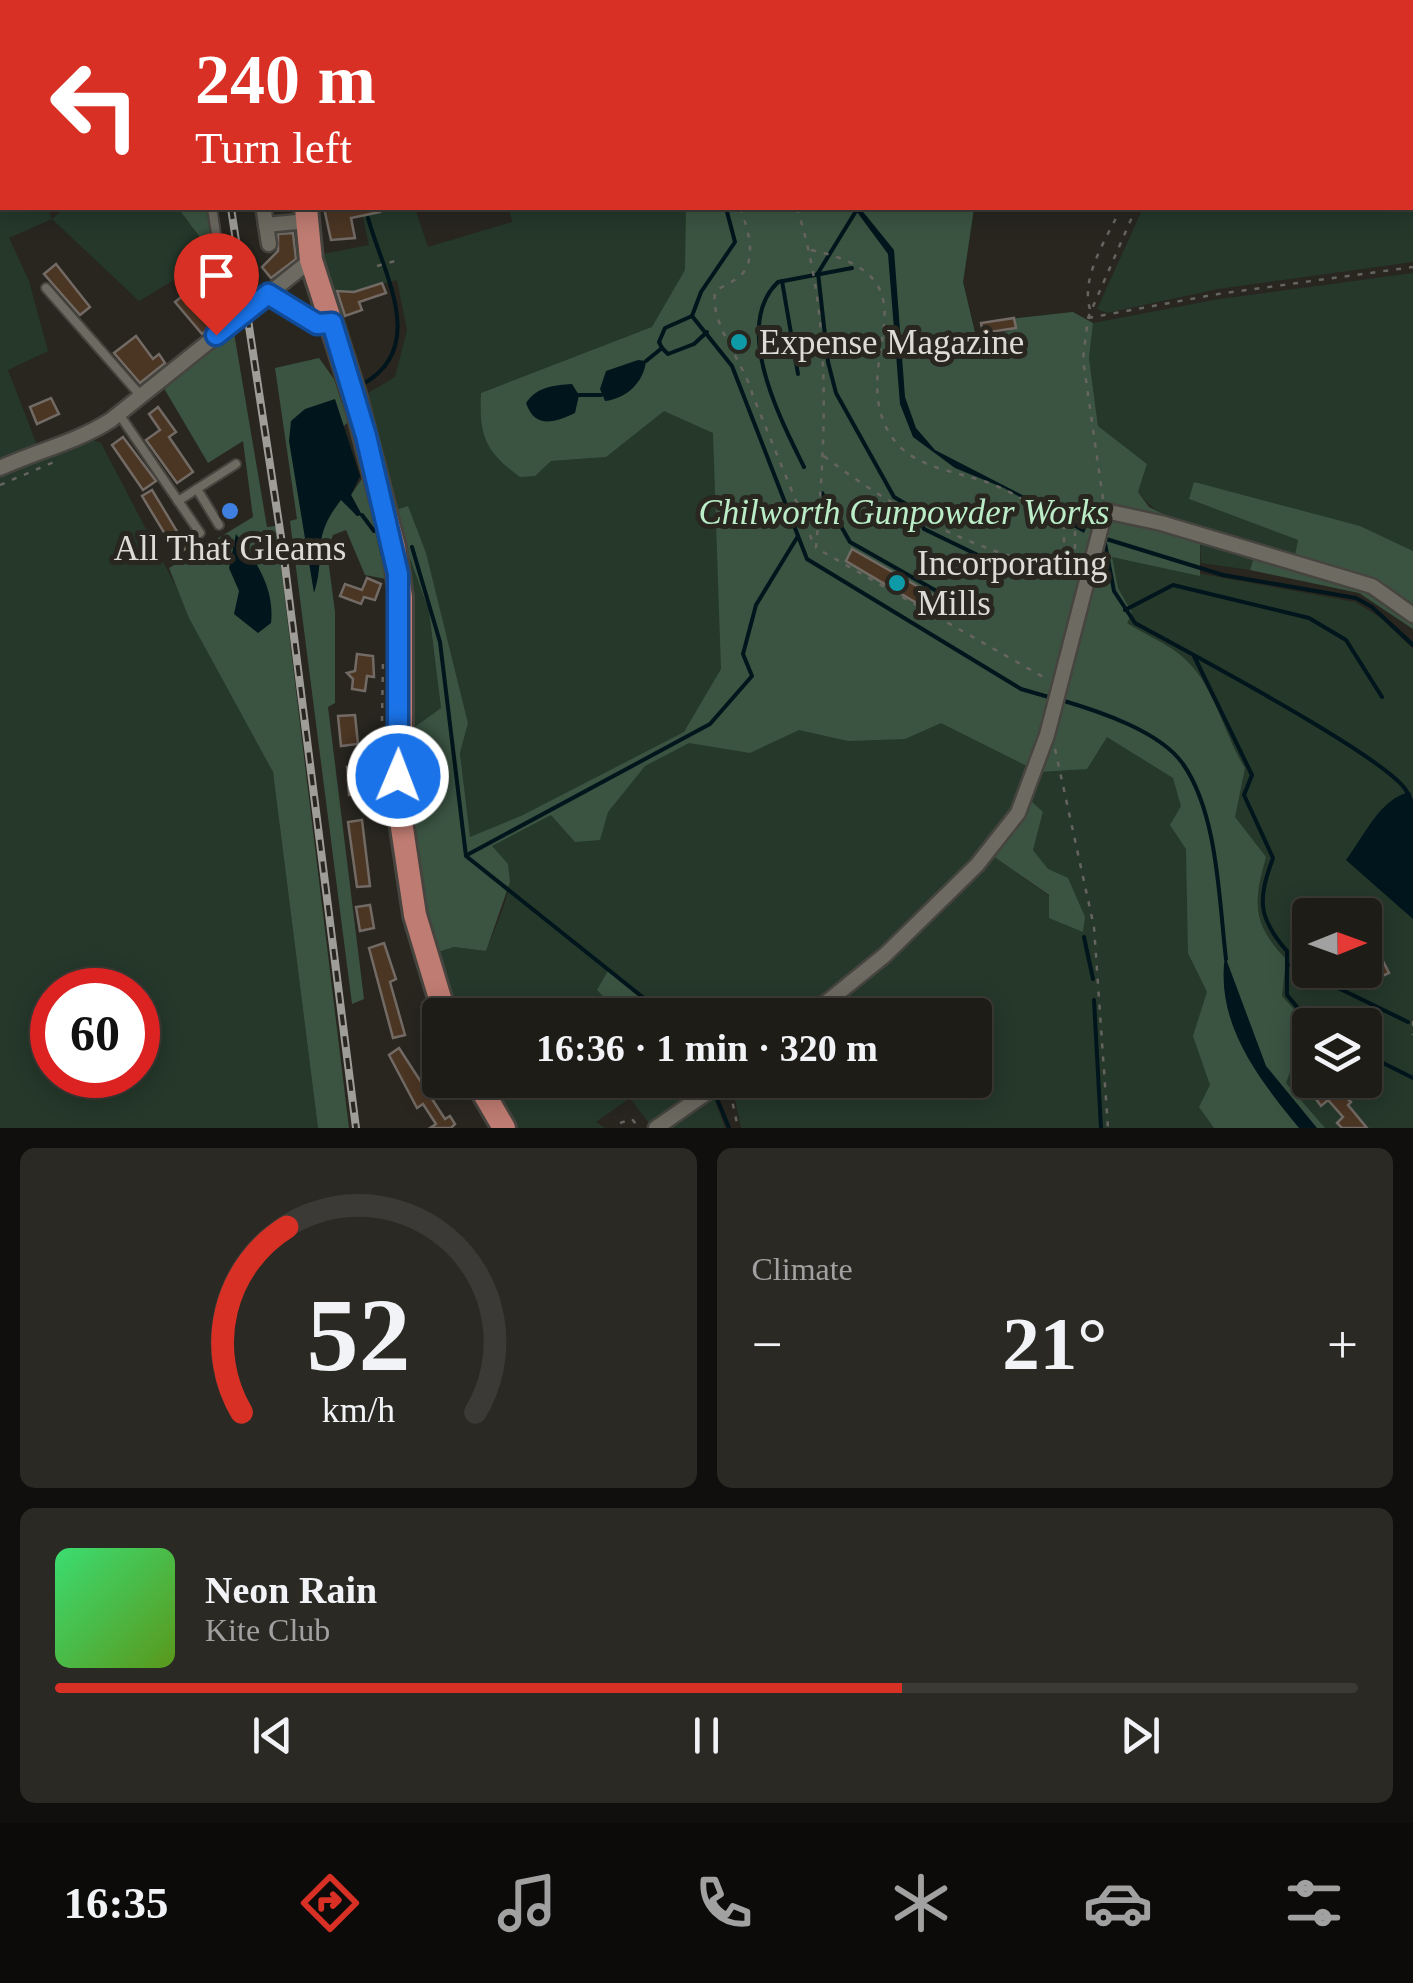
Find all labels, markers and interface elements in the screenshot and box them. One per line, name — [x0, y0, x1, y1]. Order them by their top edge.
icon: left — [30, 40, 160, 170]
text: 240 m — [195, 41, 376, 118]
text: Turn left — [195, 123, 352, 173]
pin — [174, 233, 259, 336]
icon: arrive — [189, 248, 244, 303]
place label: Expense Magazine — [759, 323, 1024, 362]
marker: Expense Magazine — [728, 331, 750, 353]
park label: Chilworth Gunpowder Works — [699, 493, 1109, 532]
marker: All That Gleams — [219, 500, 241, 522]
place label: All That Gleams — [114, 529, 346, 568]
place label: Incorporating Mills — [917, 544, 1107, 623]
marker: Incorporating Mills — [886, 572, 908, 594]
position arrow — [346, 724, 450, 828]
north arrow — [1292, 898, 1382, 988]
map controls — [1292, 898, 1382, 1098]
speed limit sign: 60 — [30, 968, 160, 1098]
button: layers — [1292, 1008, 1382, 1098]
text: 16:36 · 1 min · 320 m — [536, 1027, 878, 1069]
text: Climate — [752, 1251, 853, 1287]
text: 52 — [306, 1277, 410, 1392]
text: 21° — [1002, 1302, 1107, 1385]
text: − — [752, 1314, 783, 1375]
text: + — [1327, 1314, 1358, 1375]
text: km/h — [322, 1390, 395, 1430]
text: Neon Rain — [205, 1569, 377, 1611]
text: Kite Club — [205, 1612, 330, 1648]
icon: previous — [245, 1708, 300, 1763]
icon: pause — [679, 1708, 734, 1763]
icon: next — [1113, 1708, 1168, 1763]
icon: directions — [295, 1868, 365, 1938]
icon: music — [492, 1868, 562, 1938]
icon: phone — [689, 1868, 759, 1938]
icon: climate — [886, 1868, 956, 1938]
icon: car — [1083, 1868, 1153, 1938]
icon: filters — [1279, 1868, 1349, 1938]
text: 16:35 — [63, 1878, 168, 1928]

